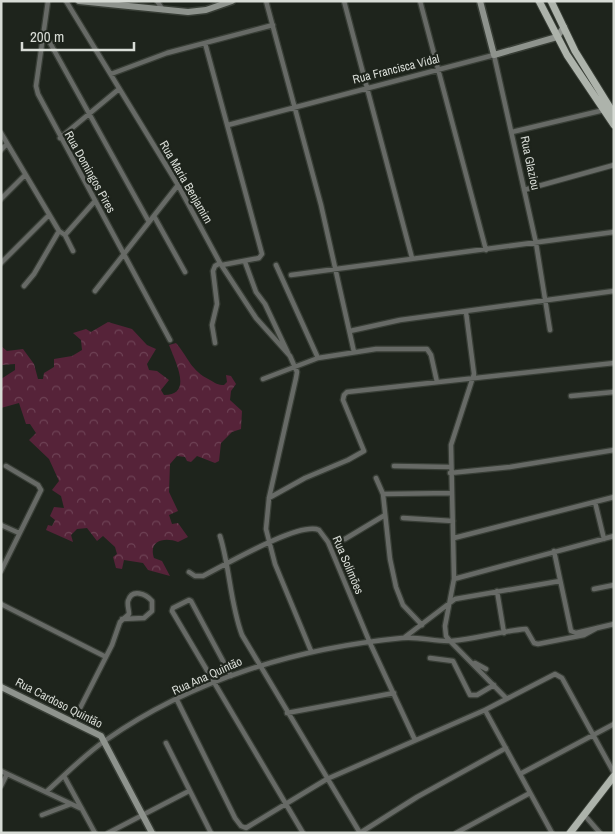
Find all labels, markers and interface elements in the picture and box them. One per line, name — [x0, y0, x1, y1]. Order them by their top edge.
scale bar — [22, 20, 135, 52]
text: 200 m — [30, 26, 64, 47]
street label: Rua Francisca Vidal — [351, 50, 441, 88]
street label: Rua Domingos Pires — [61, 128, 119, 216]
street label: Rua Glaziou — [516, 135, 544, 191]
street label: Rua Maria Benjamim — [156, 138, 216, 226]
street label: Rua Solimões — [329, 533, 367, 597]
street label: Rua Ana Quintão — [169, 653, 245, 699]
street label: Rua Cardoso Quintão — [13, 674, 105, 732]

